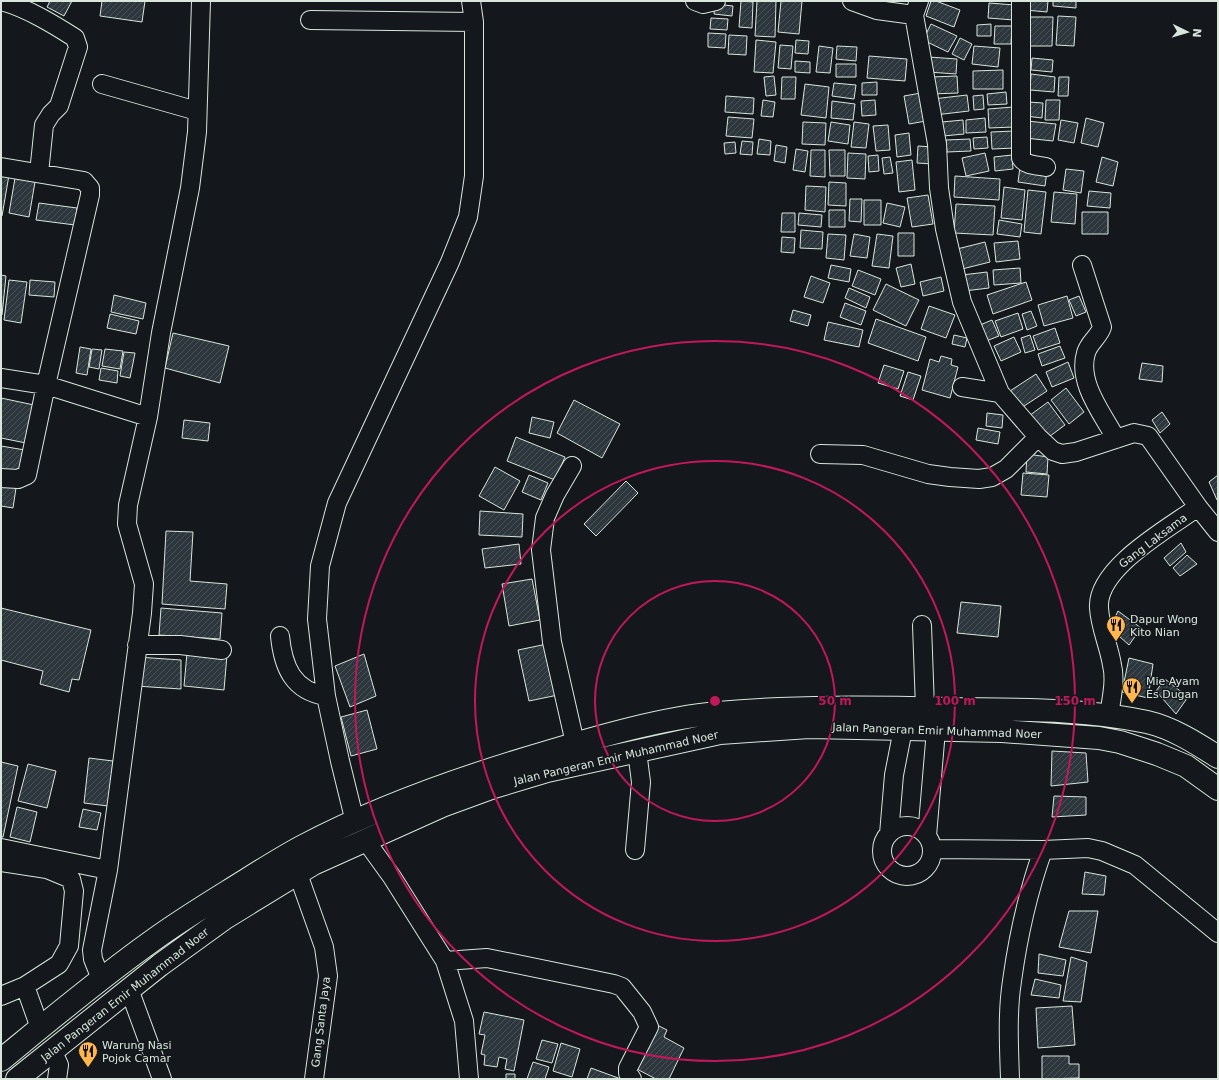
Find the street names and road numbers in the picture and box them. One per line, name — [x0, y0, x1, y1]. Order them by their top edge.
street label: Gang Laksama — [1116, 511, 1190, 571]
street label: Jalan Pangeran Emir Muhammad Noer — [831, 721, 1042, 741]
street label: Jalan Pangeran Emir Muhammad Noer — [512, 728, 720, 788]
street label: Jalan Pangeran Emir Muhammad Noer — [38, 925, 212, 1065]
street label: Gang Santa Jaya — [309, 976, 333, 1068]

